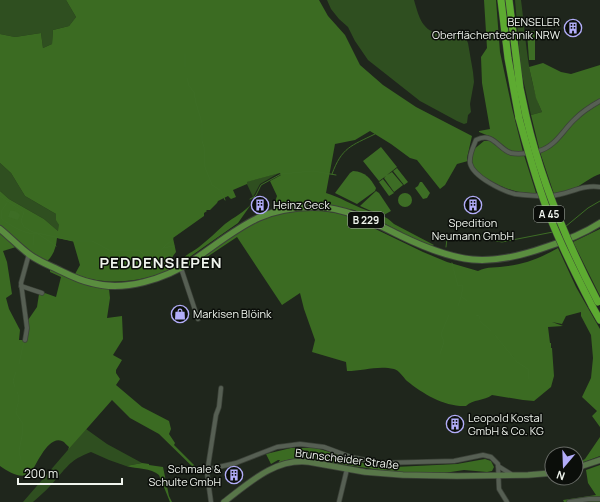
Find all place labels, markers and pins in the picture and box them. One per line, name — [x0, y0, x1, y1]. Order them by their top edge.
place label: BENSELER Oberflächentechnik NRW — [432, 14, 561, 42]
building icon: BENSELER Oberflächentechnik NRW — [563, 18, 583, 38]
building icon: Heinz Geck — [250, 195, 270, 215]
building icon: Spedition Neumann GmbH — [463, 195, 483, 215]
place label: Heinz Geck — [273, 197, 330, 212]
place label: Spedition Neumann GmbH — [432, 215, 514, 243]
shop icon: Markisen Blöink — [170, 304, 190, 324]
place label: Markisen Blöink — [193, 306, 272, 321]
place label: Leopold Kostal GmbH & Co. KG — [468, 410, 544, 438]
building icon: Leopold Kostal GmbH & Co. KG — [445, 414, 465, 434]
place label: Schmale & Schulte GmbH — [149, 461, 222, 489]
building icon: Schmale & Schulte GmbH — [224, 465, 244, 485]

